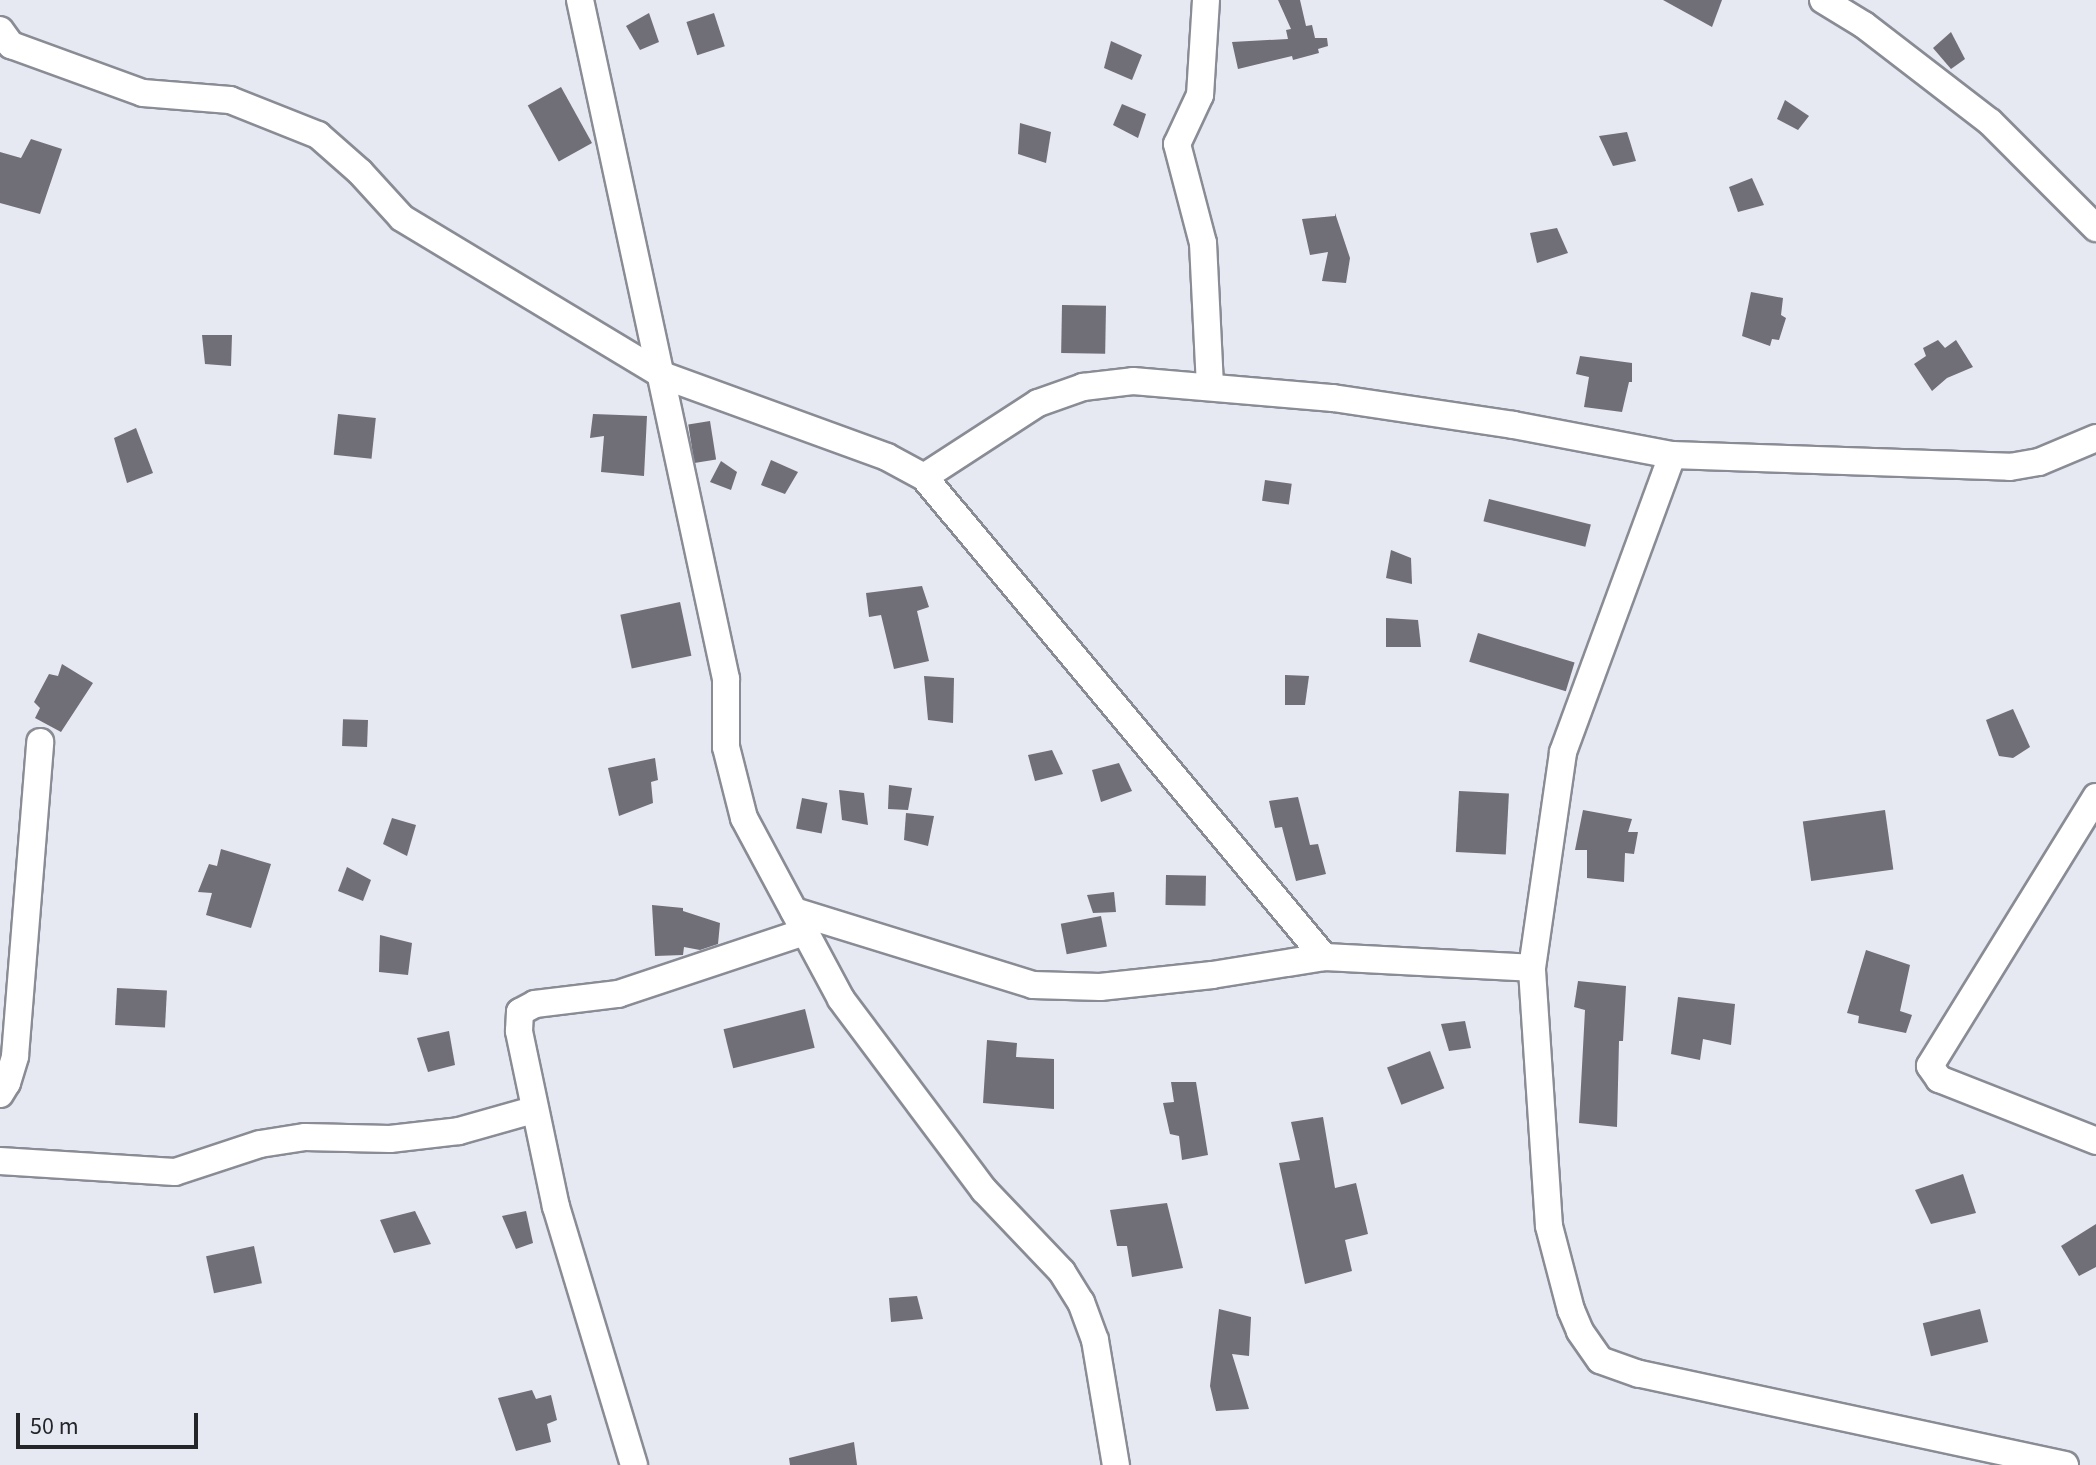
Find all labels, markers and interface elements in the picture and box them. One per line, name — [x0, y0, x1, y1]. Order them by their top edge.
scale bar — [20, 1397, 202, 1447]
text: 50 m — [30, 1409, 79, 1444]

